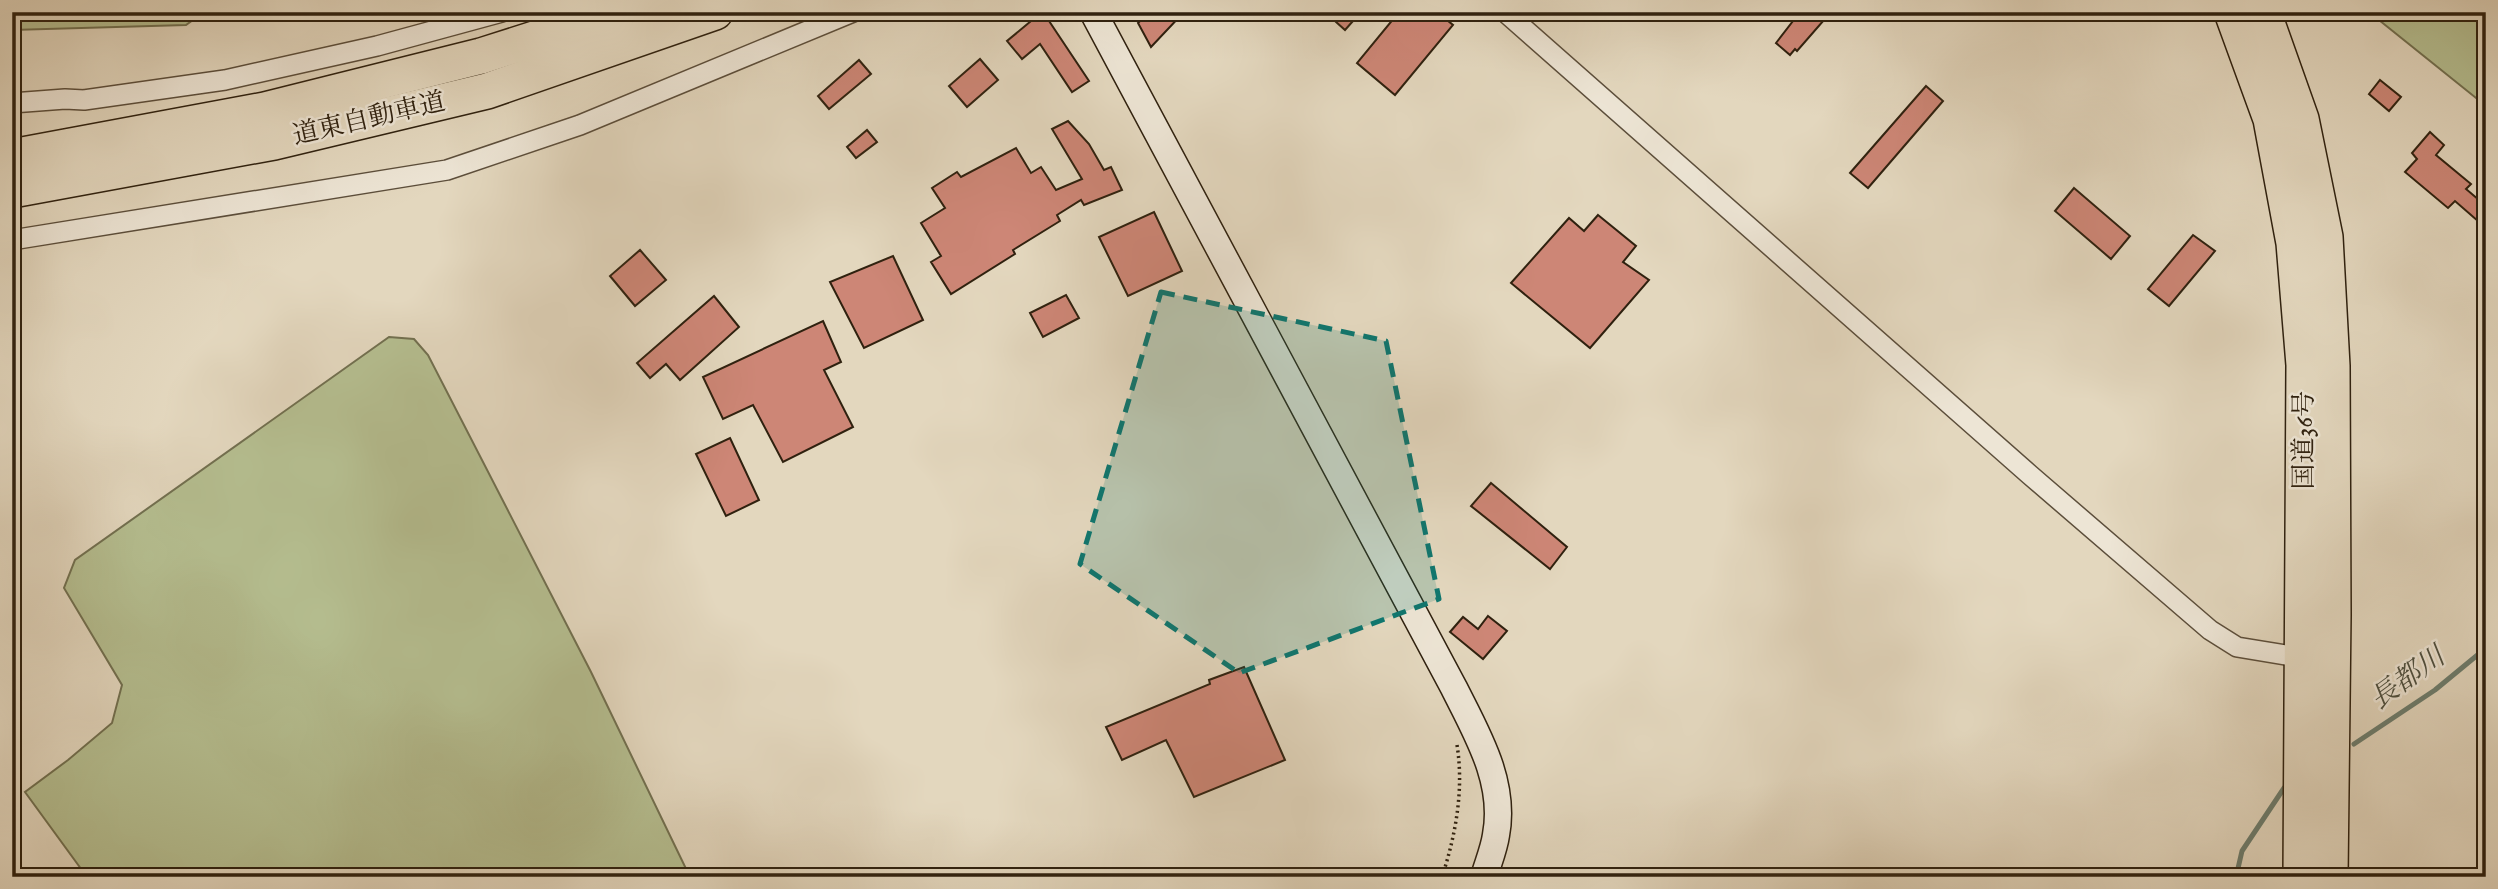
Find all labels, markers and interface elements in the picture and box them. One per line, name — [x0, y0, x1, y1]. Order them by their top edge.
street label: 道東自動車道 — [289, 85, 449, 153]
street label: 国道36号 — [2288, 391, 2321, 489]
water label: 長都川 — [2364, 638, 2455, 718]

